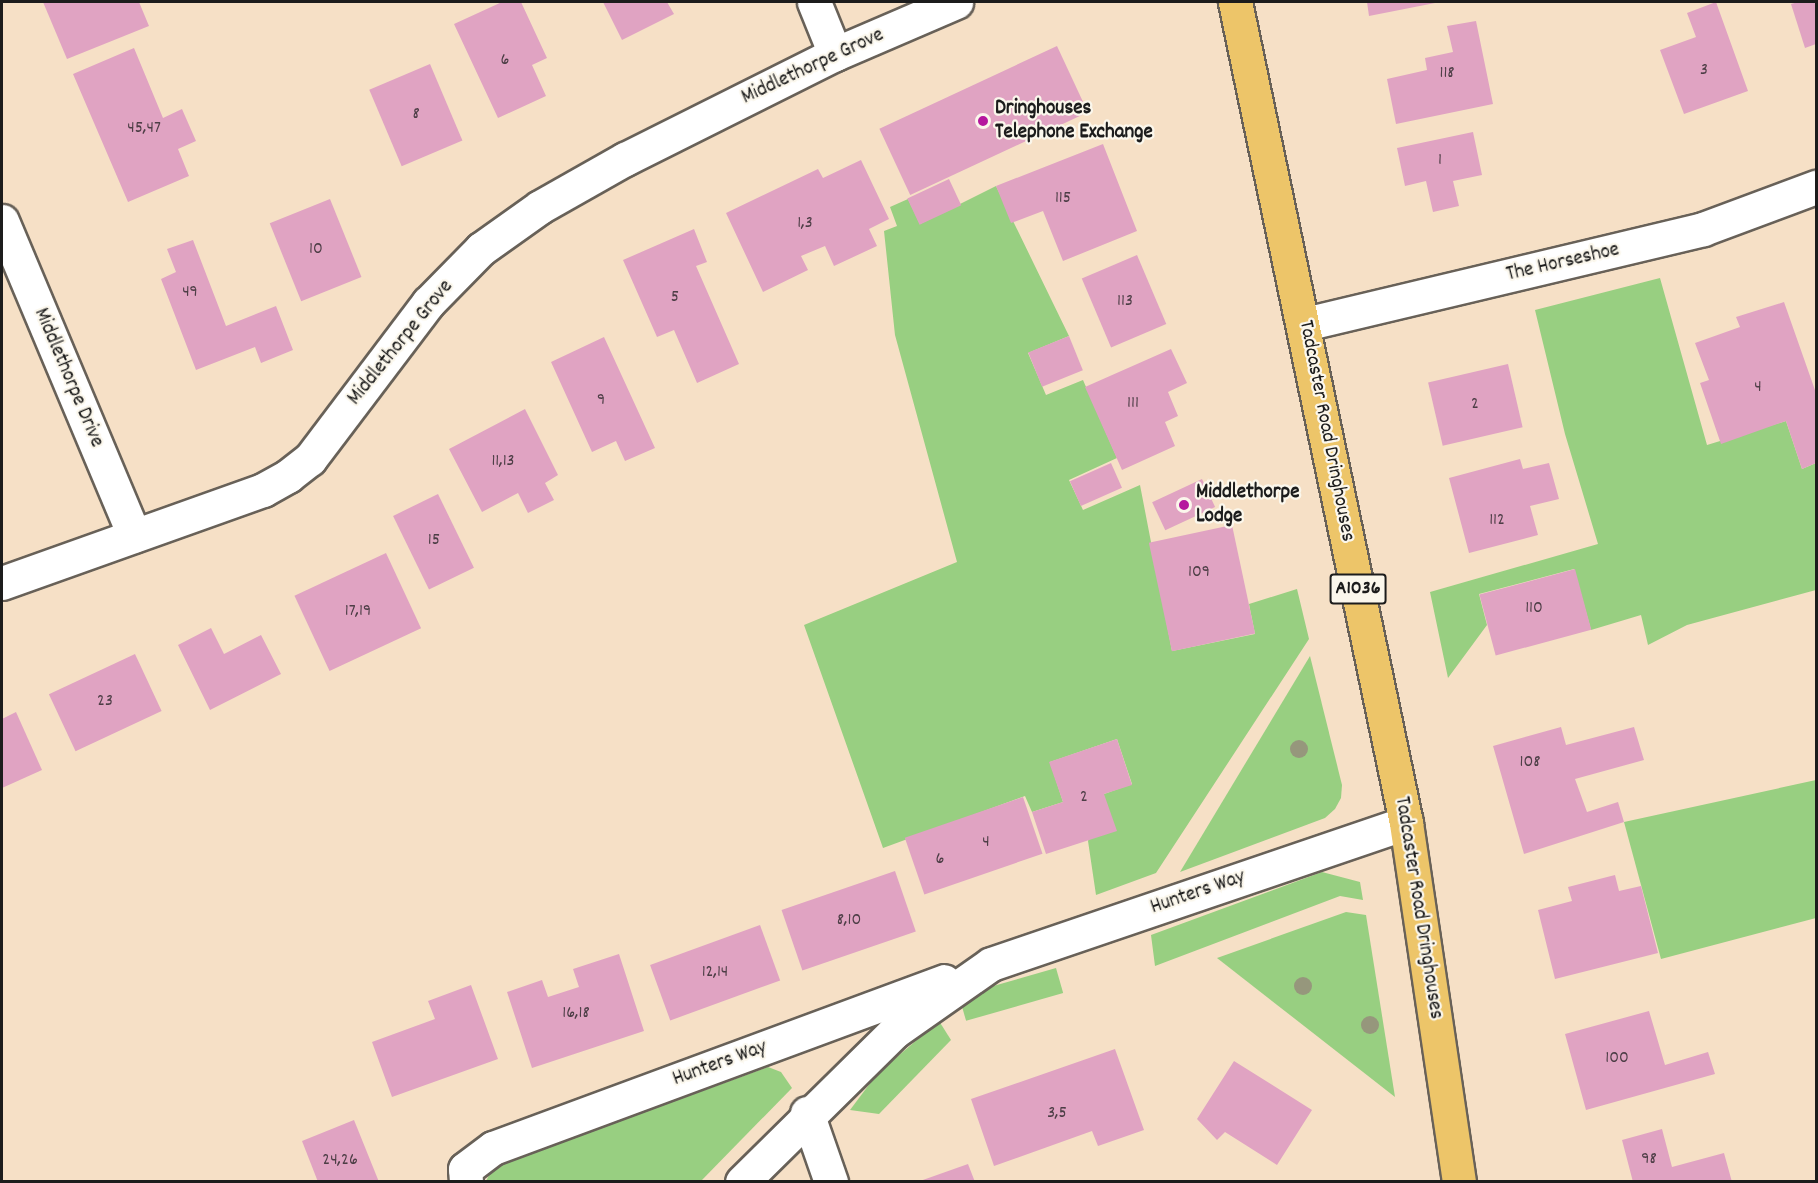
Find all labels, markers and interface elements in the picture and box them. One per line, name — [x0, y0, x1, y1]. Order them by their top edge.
street label: Middlethorpe Grove — [738, 23, 888, 111]
house number: 6 — [501, 50, 509, 72]
house number: 3 — [1700, 60, 1708, 82]
house number: 118 — [1439, 63, 1455, 85]
place label: Dringhouses Telephone Exchange — [995, 96, 1153, 146]
house number: 8 — [412, 104, 420, 126]
marker: Dringhouses Telephone Exchange — [976, 114, 990, 128]
house number: 45,47 — [127, 118, 161, 140]
house number: 1 — [1438, 150, 1442, 172]
house number: 115 — [1055, 188, 1071, 210]
house number: 1,3 — [797, 213, 813, 235]
street label: The Horseshoe — [1504, 238, 1622, 288]
house number: 10 — [309, 239, 323, 261]
street label: Middlethorpe Grove — [343, 275, 459, 411]
house number: 49 — [182, 282, 198, 304]
house number: 5 — [671, 287, 679, 309]
house number: 113 — [1117, 291, 1133, 313]
street label: Middlethorpe Drive — [27, 305, 109, 451]
street label: Tadcaster Road Dringhouses — [1292, 318, 1360, 544]
house number: 4 — [1754, 377, 1762, 399]
house number: 9 — [597, 390, 605, 412]
house number: 111 — [1127, 393, 1139, 415]
house number: 2 — [1471, 394, 1479, 416]
house number: 11,13 — [491, 451, 515, 473]
place label: Middlethorpe Lodge — [1196, 480, 1300, 530]
marker: Middlethorpe Lodge — [1177, 498, 1191, 512]
house number: 112 — [1489, 510, 1505, 532]
house number: 15 — [428, 530, 440, 552]
house number: 109 — [1188, 562, 1210, 584]
road number: A1036 — [1330, 572, 1386, 606]
house number: 110 — [1525, 598, 1543, 620]
house number: 17,19 — [345, 601, 371, 623]
house number: 23 — [97, 691, 113, 713]
house number: 108 — [1520, 752, 1540, 774]
house number: 2 — [1080, 787, 1088, 809]
street label: Tadcaster Road Dringhouses — [1388, 795, 1448, 1021]
house number: 4 — [982, 832, 990, 854]
house number: 6 — [936, 849, 944, 871]
street label: Hunters Way — [1147, 865, 1249, 921]
house number: 8,10 — [837, 910, 861, 932]
house number: 12,14 — [702, 962, 728, 984]
house number: 16,18 — [562, 1003, 590, 1025]
street label: Hunters Way — [669, 1035, 771, 1093]
house number: 100 — [1605, 1048, 1629, 1070]
house number: 3,5 — [1047, 1103, 1067, 1125]
house number: 98 — [1641, 1149, 1657, 1171]
house number: 24,26 — [322, 1150, 358, 1172]

